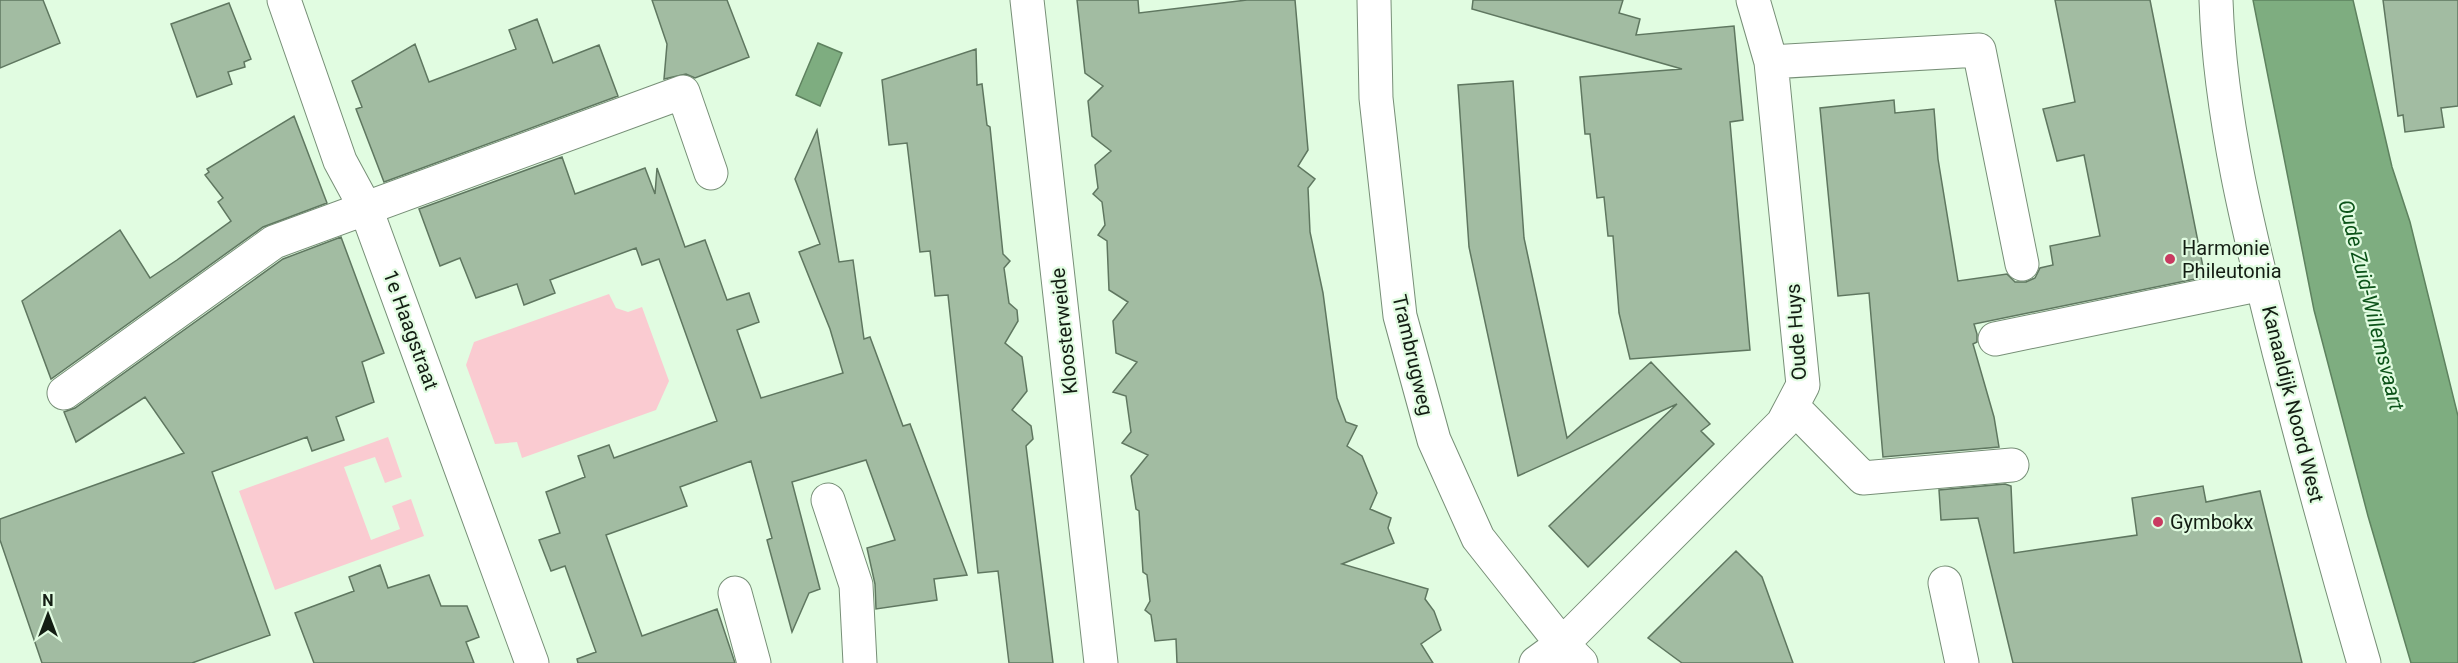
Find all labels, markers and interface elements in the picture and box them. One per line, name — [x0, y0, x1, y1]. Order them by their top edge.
water label: Oude Zuid-Willemsvaart — [2333, 197, 2409, 413]
place label: Harmonie Phileutonia — [2182, 236, 2282, 283]
marker: Harmonie Phileutonia — [2163, 252, 2177, 266]
street label: 1e Haagstraat — [378, 267, 444, 393]
street label: Kloosterweide — [1045, 267, 1083, 395]
street label: Oude Huys — [1781, 283, 1811, 381]
street label: Trambrugweg — [1387, 292, 1439, 418]
street label: Kanaaldijk Noord West — [2257, 303, 2329, 505]
place label: Gymbokx — [2170, 510, 2253, 534]
marker: Gymbokx — [2151, 515, 2165, 529]
north arrow — [18, 585, 78, 645]
text: N — [42, 591, 54, 610]

